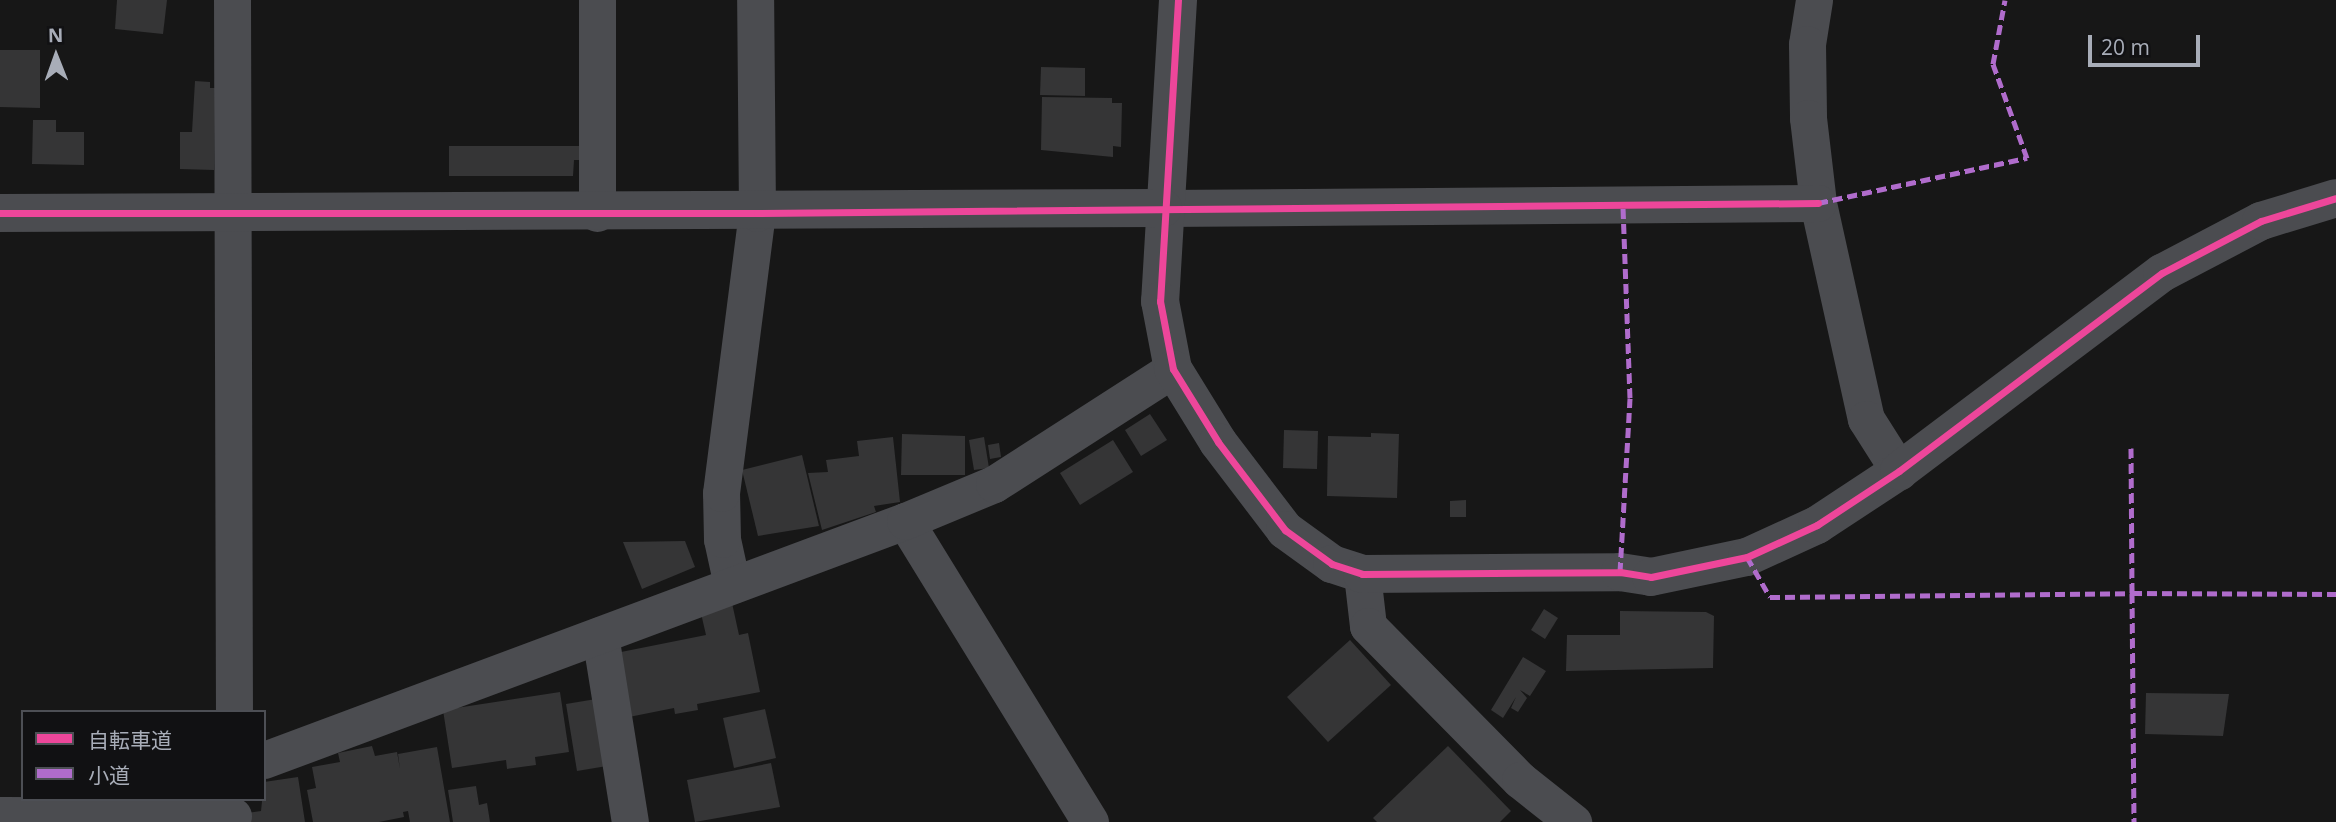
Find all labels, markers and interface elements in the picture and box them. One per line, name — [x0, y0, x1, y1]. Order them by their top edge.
north arrow — [21, 21, 91, 91]
scale bar — [2091, 21, 2203, 65]
text: N — [48, 22, 64, 48]
text: 20 m — [2101, 33, 2150, 61]
legend — [21, 710, 266, 801]
text: 自転車道 — [88, 726, 172, 754]
text: 小道 — [88, 761, 130, 789]

